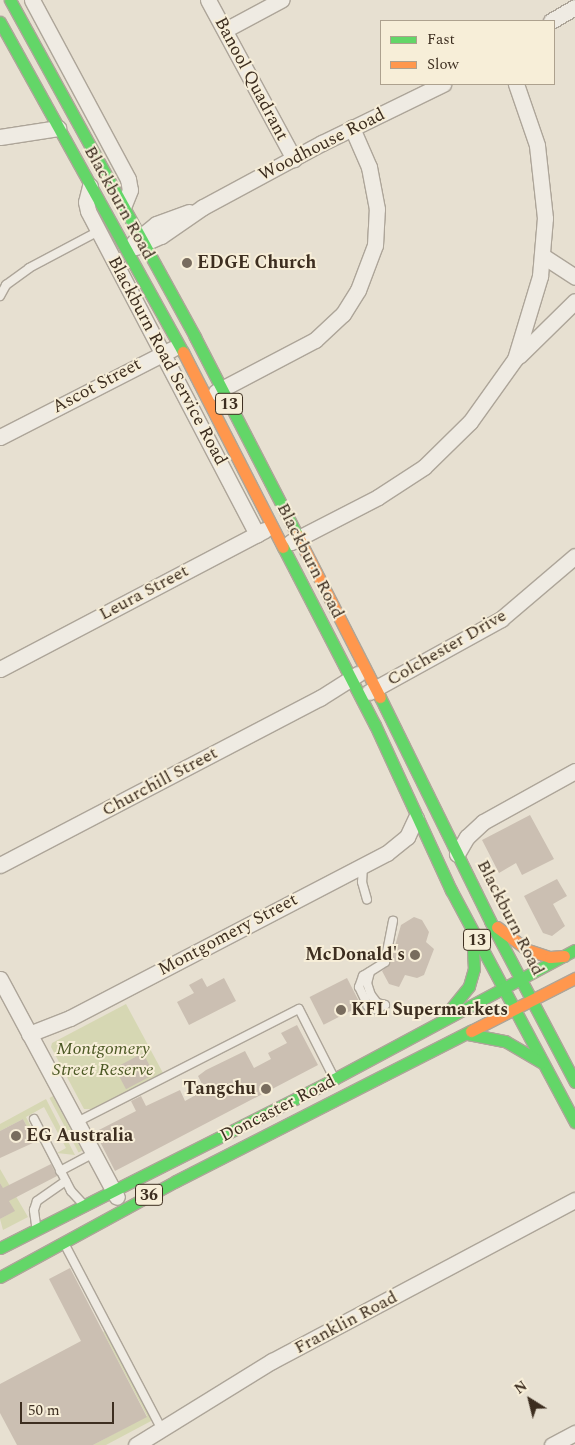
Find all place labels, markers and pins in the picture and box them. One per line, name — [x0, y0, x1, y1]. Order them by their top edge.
place label: EDGE Church — [197, 252, 316, 274]
marker: EDGE Church — [181, 257, 193, 269]
place label: McDonald's — [305, 944, 405, 966]
marker: McDonald's — [409, 949, 421, 961]
place label: KFL Supermarkets — [351, 999, 508, 1021]
marker: KFL Supermarkets — [335, 1004, 347, 1016]
place label: Tangchu — [184, 1078, 256, 1100]
marker: Tangchu — [260, 1083, 272, 1095]
place label: EG Australia — [26, 1125, 133, 1147]
marker: EG Australia — [10, 1130, 22, 1142]

